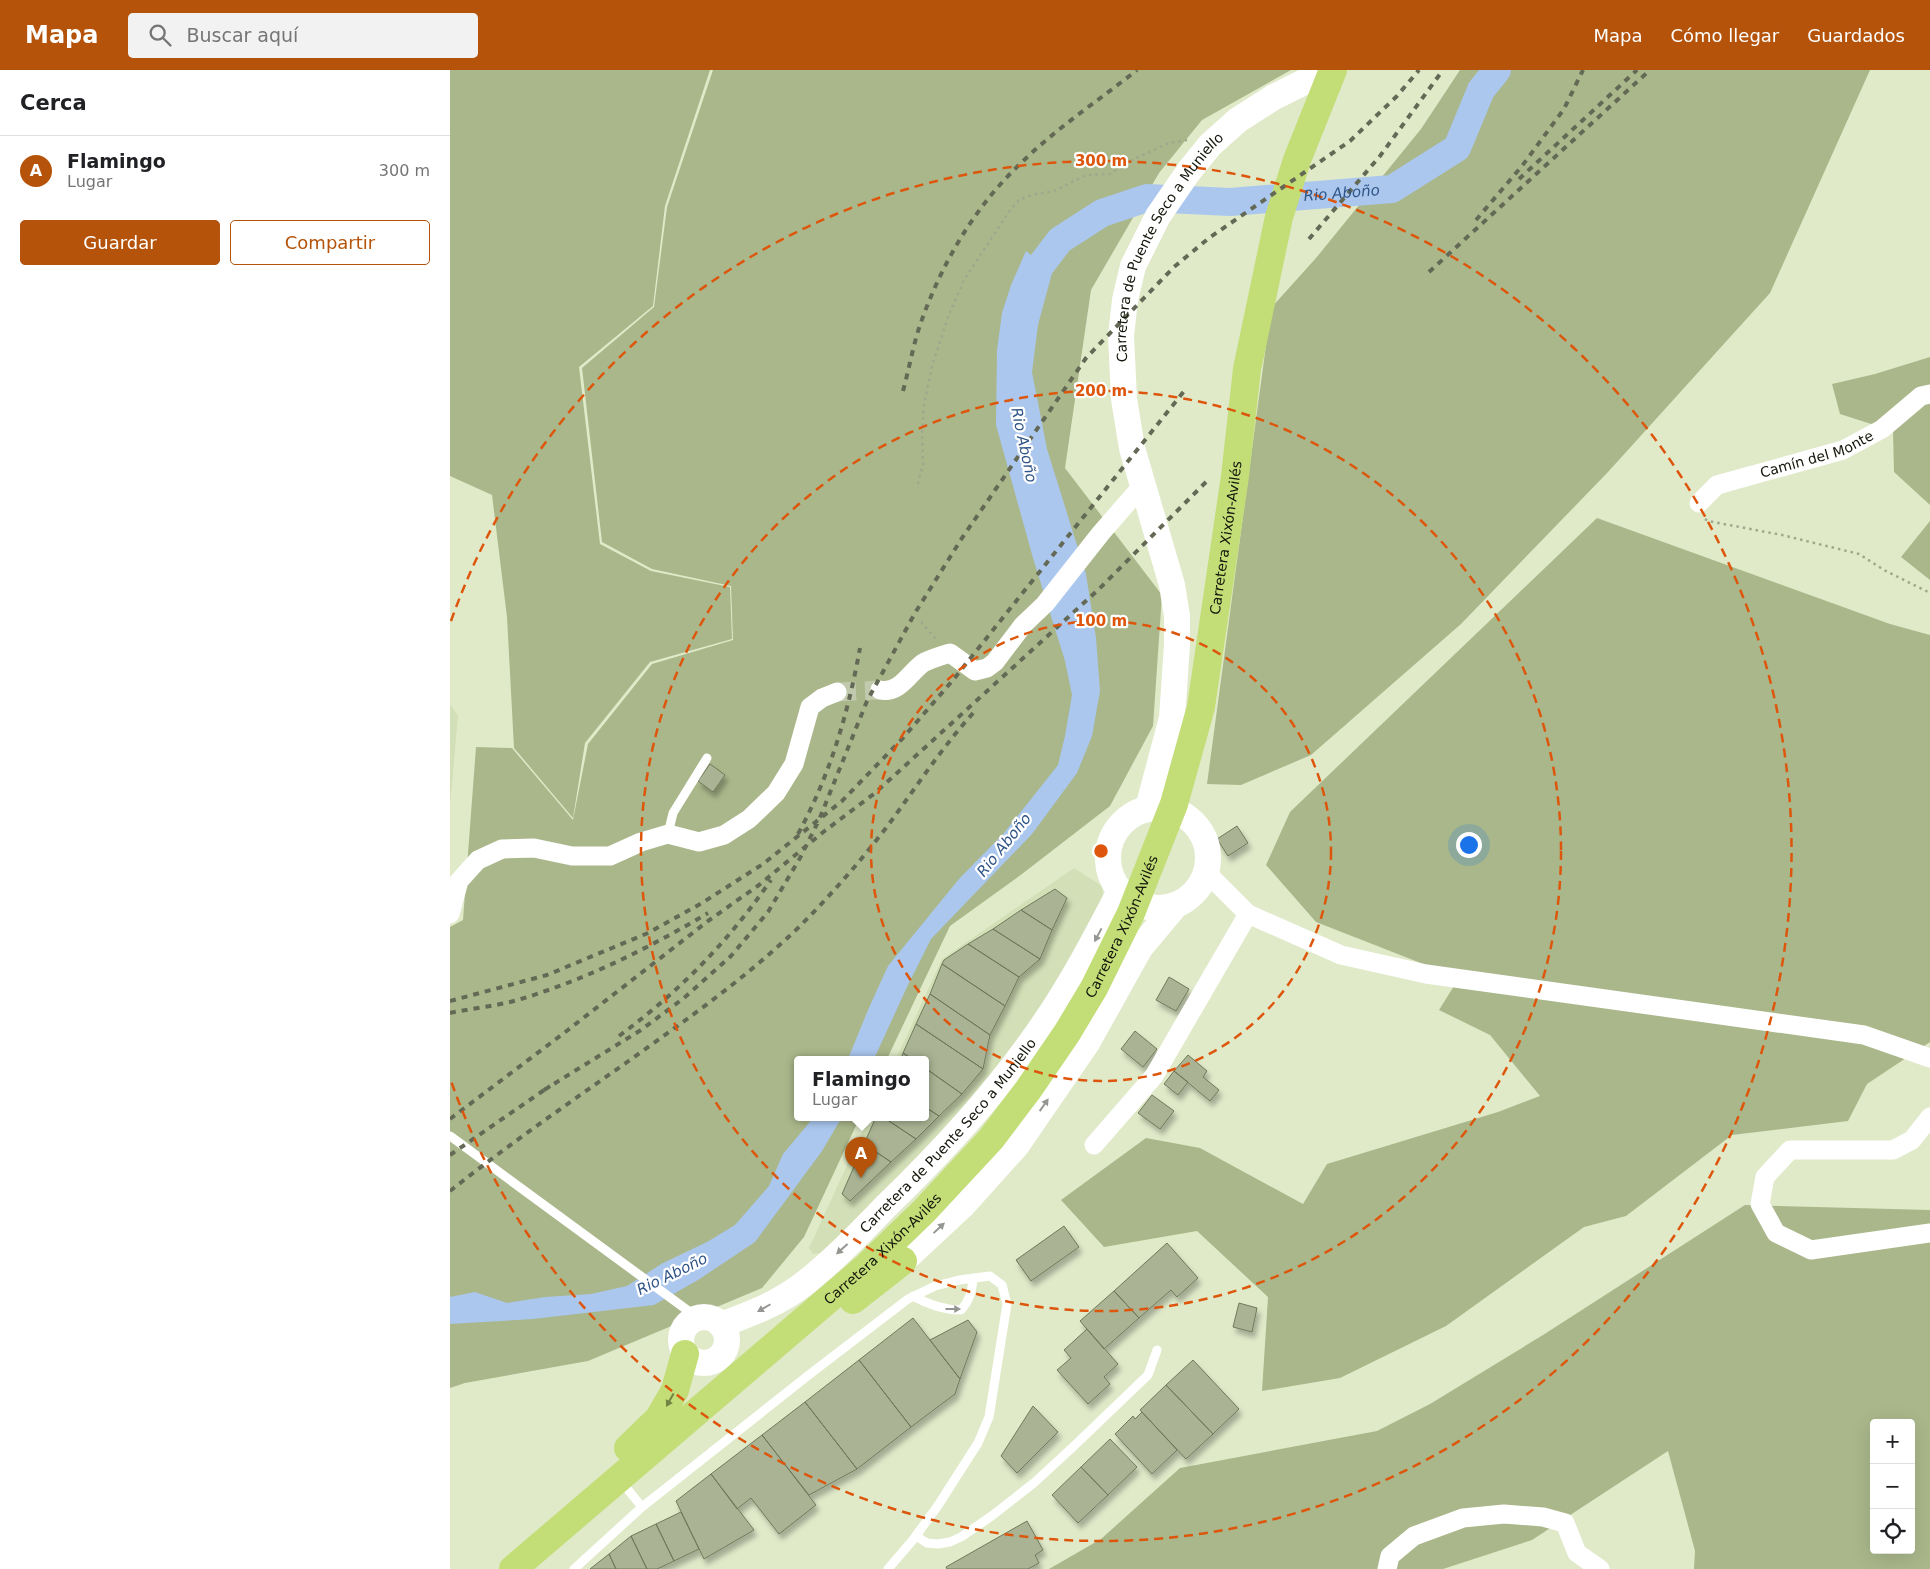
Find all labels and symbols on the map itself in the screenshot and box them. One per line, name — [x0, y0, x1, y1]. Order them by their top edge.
street label: Carretera de Puente Seco a Muniello — [1113, 129, 1226, 363]
text: 300 m — [1075, 152, 1127, 170]
water label: Rio Aboño — [1303, 181, 1380, 205]
text: 200 m — [1075, 382, 1127, 400]
water label: Rio Aboño — [1007, 406, 1041, 484]
street label: Camín del Monte — [1758, 427, 1876, 481]
street label: Carretera Xixón-Avilés — [1207, 460, 1245, 616]
text: 100 m — [1075, 612, 1127, 630]
water label: Rio Aboño — [973, 810, 1035, 880]
your location — [1456, 832, 1482, 858]
centre of rings — [1092, 842, 1110, 860]
street label: Carretera Xixón-Avilés — [1082, 853, 1161, 1001]
one-way arrow — [1094, 927, 1102, 942]
street label: Carretera de Puente Seco a Muniello — [857, 1035, 1039, 1236]
one-way arrow — [1039, 1098, 1049, 1112]
pin: A — [845, 1137, 877, 1178]
street label: Carretera Xixón-Avilés — [820, 1190, 944, 1308]
one-way arrow — [932, 1222, 944, 1234]
one-way arrow — [836, 1243, 848, 1255]
water label: Rio Aboño — [634, 1249, 710, 1299]
one-way arrow — [757, 1303, 770, 1312]
one-way arrow — [946, 1305, 962, 1313]
one-way arrow — [665, 1393, 674, 1406]

